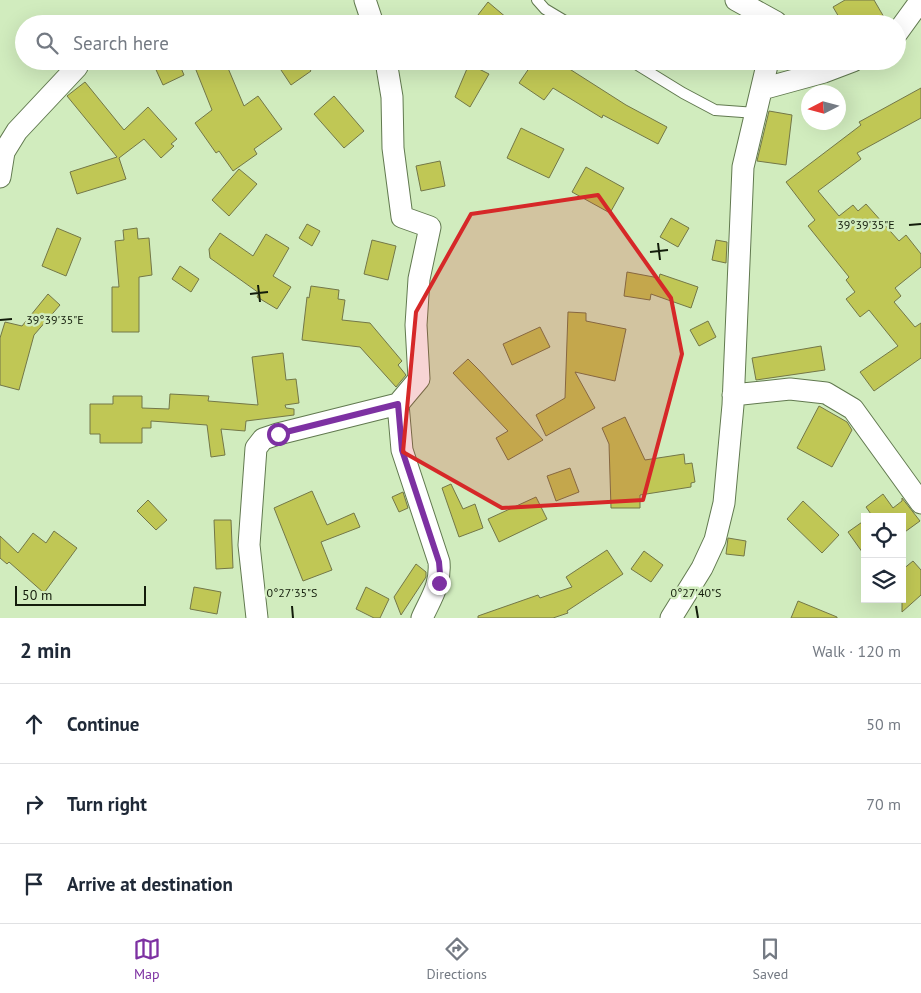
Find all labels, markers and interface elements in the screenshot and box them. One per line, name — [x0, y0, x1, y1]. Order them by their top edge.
search box — [15, 15, 906, 70]
icon: search — [33, 29, 61, 57]
text: Search here — [73, 31, 169, 55]
north arrow — [801, 85, 846, 130]
text: 39°39'35"E — [837, 217, 895, 232]
text: 39°39'35"E — [26, 312, 84, 327]
route start — [267, 423, 290, 446]
map controls — [861, 513, 906, 603]
button: locate — [861, 513, 906, 558]
button: layers — [861, 558, 906, 603]
route end — [428, 572, 451, 595]
scale bar — [15, 583, 146, 606]
text: 0°27'35"S — [267, 585, 317, 600]
text: 0°27'40"S — [671, 585, 721, 600]
text: 50 m — [22, 586, 52, 604]
text: 2 min — [20, 637, 71, 664]
text: Walk · 120 m — [812, 641, 901, 661]
icon: ahead — [20, 710, 48, 738]
text: Continue — [67, 712, 139, 736]
text: 50 m — [866, 714, 901, 734]
icon: right — [20, 790, 48, 818]
text: Turn right — [67, 792, 147, 816]
text: 70 m — [866, 794, 901, 814]
icon: arrive — [20, 870, 48, 898]
text: Arrive at destination — [67, 872, 233, 896]
tab: Map — [133, 935, 161, 983]
tab: Directions — [426, 935, 487, 983]
tab: Saved — [753, 935, 788, 983]

